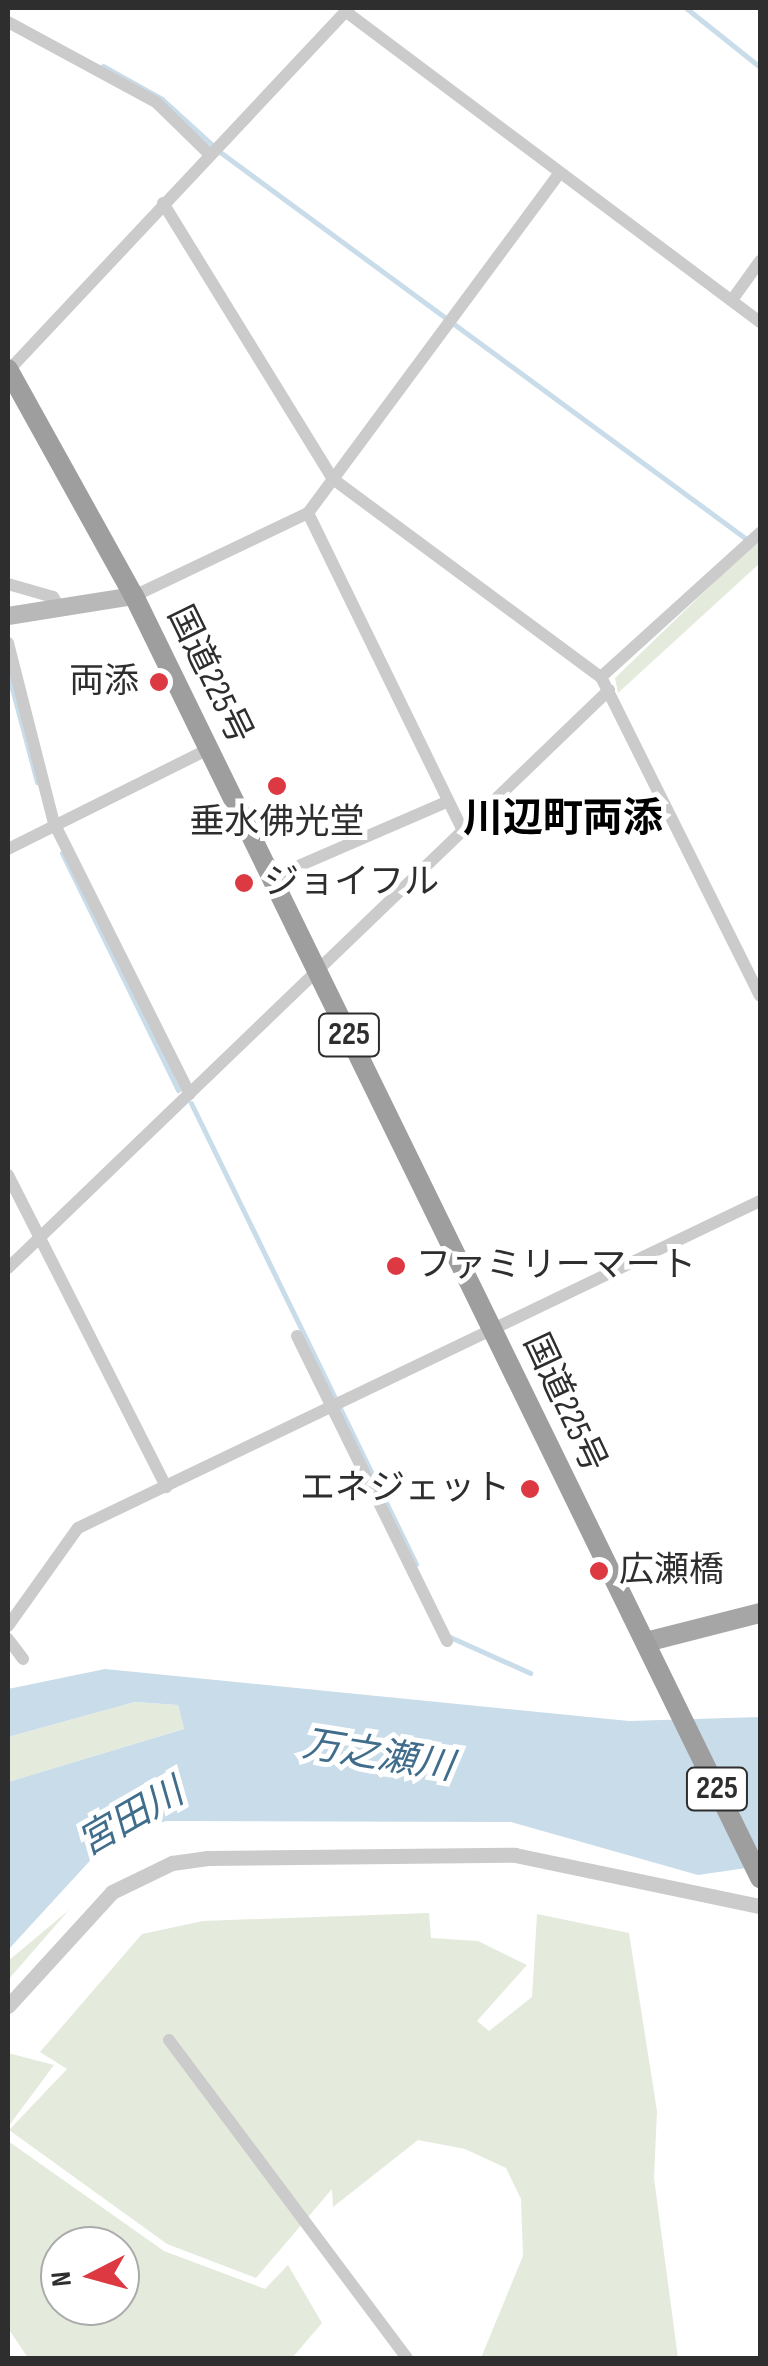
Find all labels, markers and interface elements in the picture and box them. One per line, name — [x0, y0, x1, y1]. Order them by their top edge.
street label: 国道225号 — [158, 599, 260, 751]
place label: 両添 — [69, 661, 139, 703]
marker: 両添 — [148, 671, 170, 693]
marker: 垂水佛光堂 — [266, 775, 288, 797]
district label: 川辺町両添 — [463, 795, 663, 843]
place label: 垂水佛光堂 — [190, 802, 364, 844]
place label: ジョイフル — [264, 862, 439, 904]
marker: ジョイフル — [233, 872, 255, 894]
road number: 225 — [316, 1008, 382, 1062]
place label: ファミリーマート — [416, 1245, 696, 1287]
marker: ファミリーマート — [385, 1255, 407, 1277]
street label: 国道225号 — [514, 1327, 614, 1479]
place label: エネジェット — [300, 1468, 510, 1510]
marker: エネジェット — [519, 1478, 541, 1500]
place label: 広瀬橋 — [619, 1550, 724, 1592]
marker: 広瀬橋 — [588, 1560, 610, 1582]
water label: 万之瀬川 — [299, 1722, 457, 1790]
road number: 225 — [684, 1762, 750, 1816]
water label: 宮田川 — [70, 1770, 192, 1866]
north arrow — [40, 2226, 140, 2326]
text: N — [44, 2270, 79, 2288]

